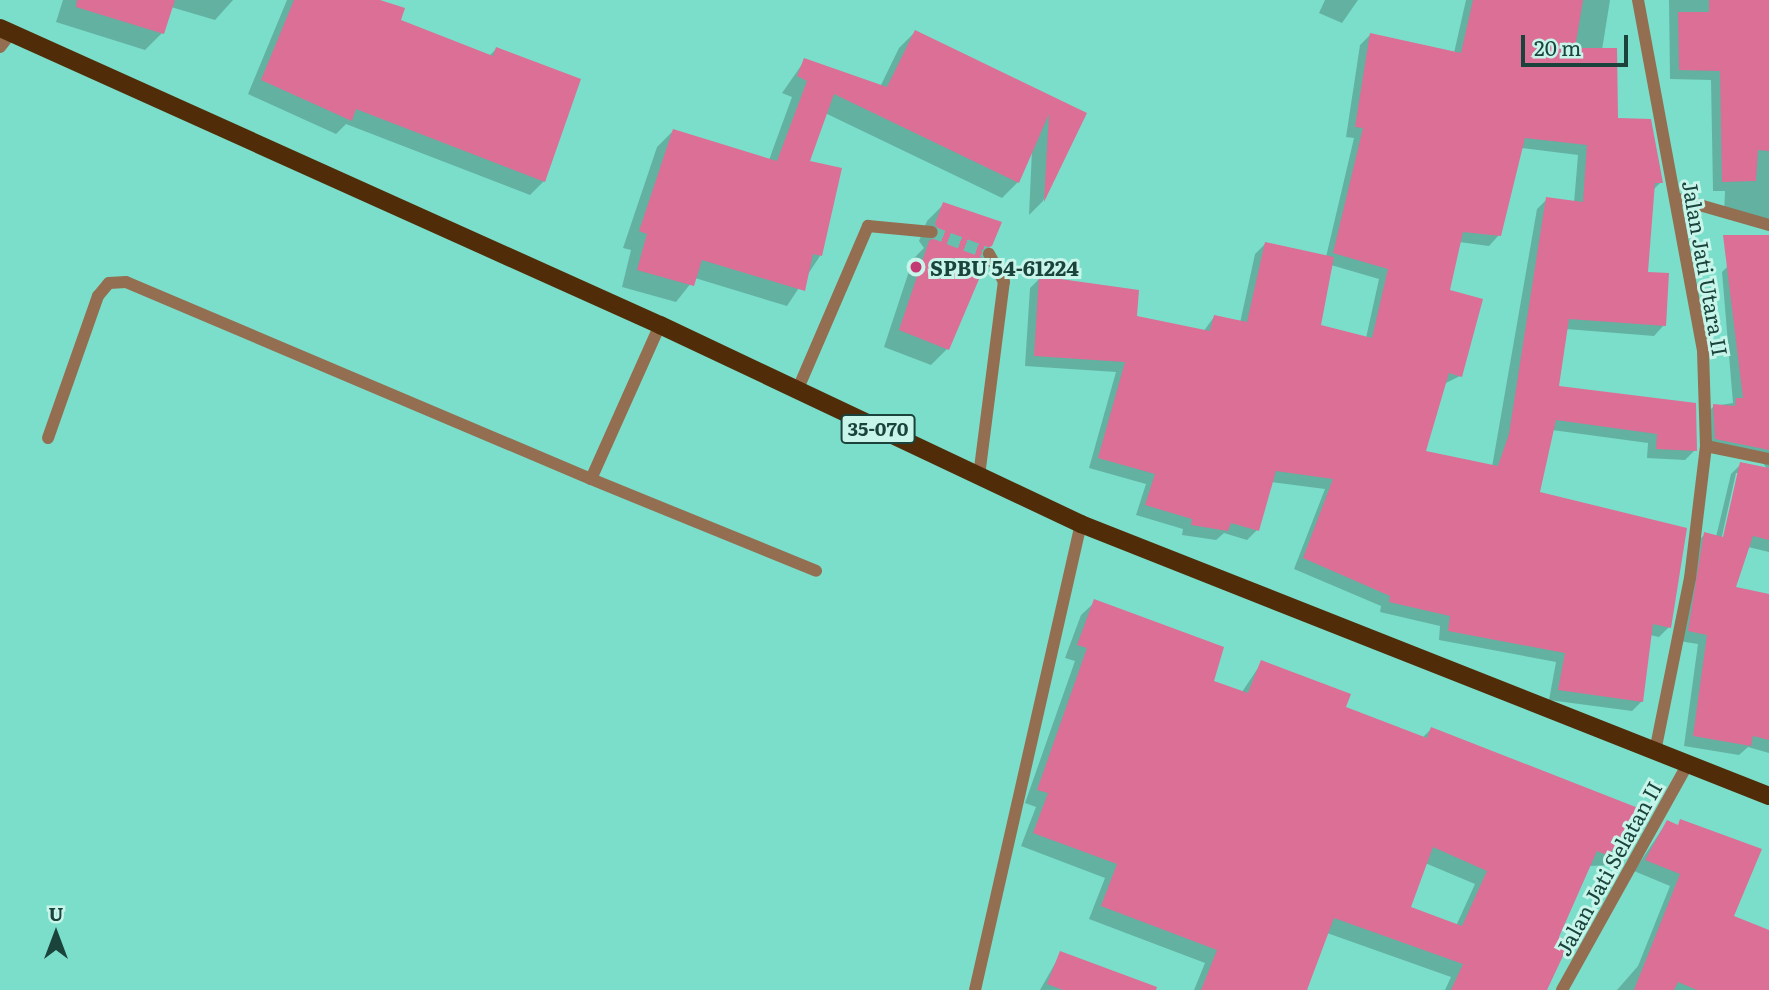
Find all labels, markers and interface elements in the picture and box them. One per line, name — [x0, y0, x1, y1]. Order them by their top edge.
scale bar — [1524, 21, 1631, 65]
text: 20 m — [1534, 31, 1581, 62]
street label: Jalan Jati Utara II — [1678, 178, 1734, 358]
place label: SPBU 54-61224 — [930, 254, 1079, 280]
marker: SPBU 54-61224 — [908, 259, 924, 275]
road number: 35-070 — [840, 414, 917, 444]
street label: Jalan Jati Selatan II — [1550, 777, 1666, 959]
north arrow — [21, 899, 91, 969]
text: U — [49, 899, 63, 927]

